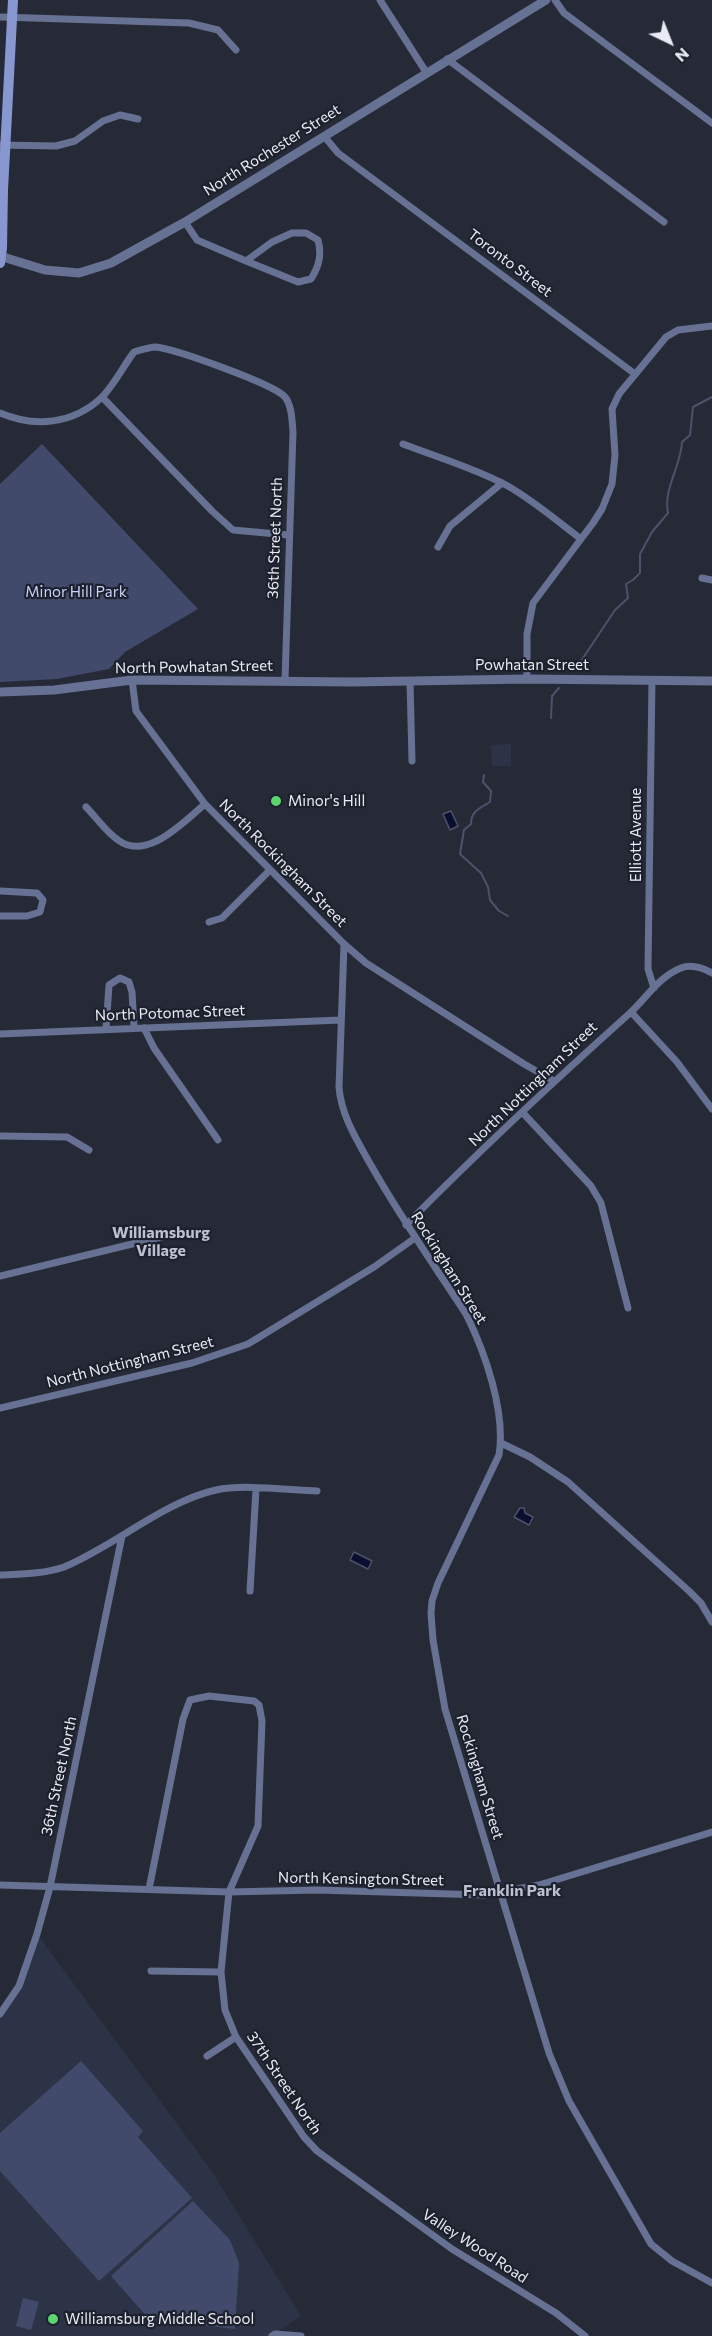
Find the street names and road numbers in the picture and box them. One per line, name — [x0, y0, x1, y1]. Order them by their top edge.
street label: North Rochester Street — [200, 100, 344, 200]
street label: Toronto Street — [464, 225, 556, 301]
street label: 36th Street North — [264, 477, 286, 599]
street label: Powhatan Street — [475, 656, 589, 674]
street label: North Powhatan Street — [115, 657, 273, 677]
street label: Elliott Avenue — [627, 788, 645, 882]
street label: North Rockingham Street — [215, 795, 351, 931]
street label: North Potomac Street — [94, 1001, 246, 1025]
street label: North Nottingham Street — [465, 1018, 601, 1150]
street label: Rockingham Street — [407, 1208, 491, 1328]
street label: North Nottingham Street — [45, 1332, 215, 1392]
street label: Rockingham Street — [452, 1712, 508, 1842]
street label: 36th Street North — [38, 1715, 80, 1837]
street label: North Kensington Street — [278, 1869, 444, 1889]
street label: 37th Street North — [243, 2028, 325, 2138]
street label: Valley Wood Road — [419, 2205, 531, 2287]

